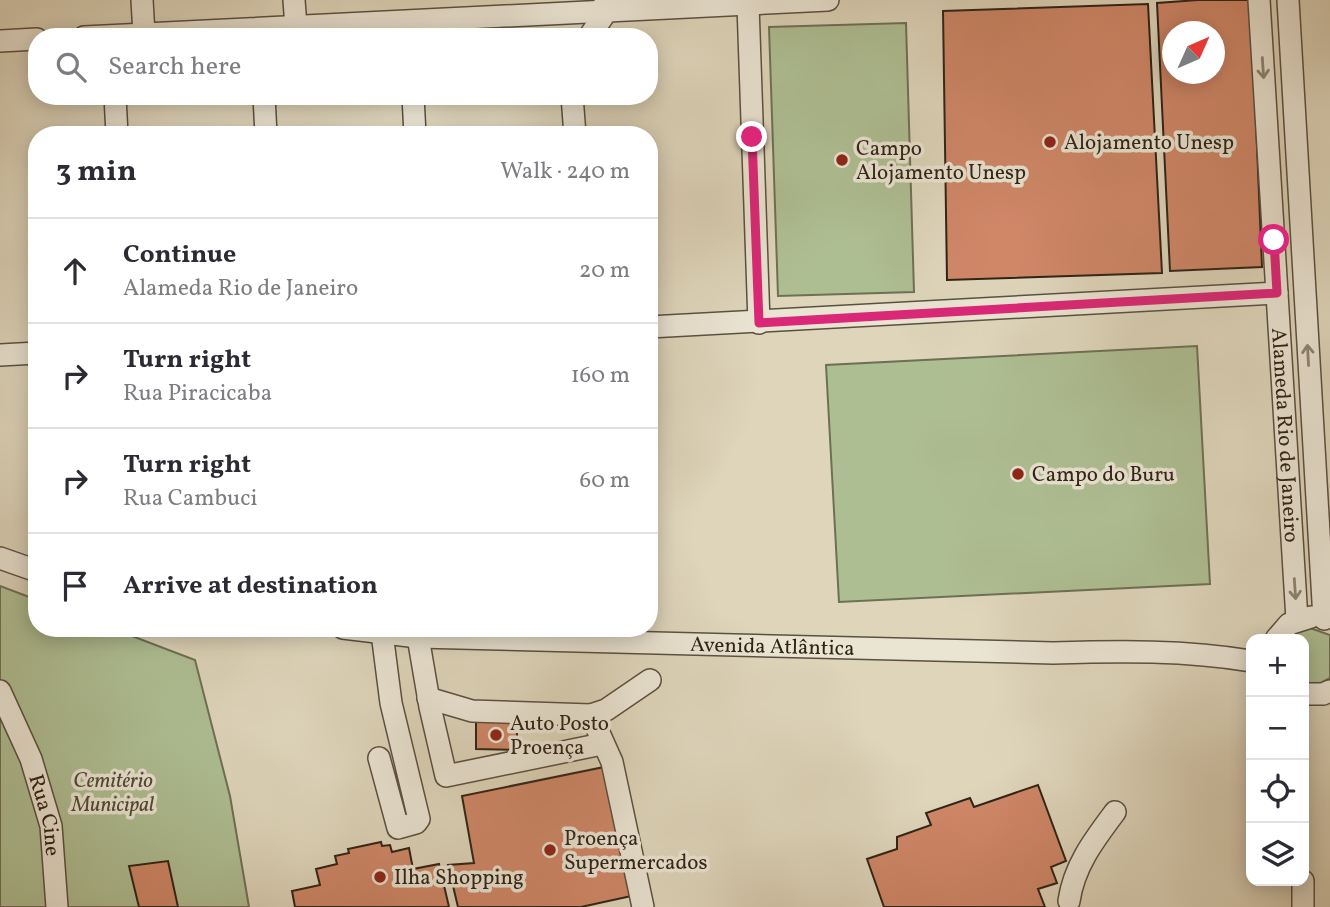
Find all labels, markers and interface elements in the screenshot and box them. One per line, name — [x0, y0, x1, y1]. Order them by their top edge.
north arrow — [1162, 21, 1225, 84]
search box — [28, 28, 658, 105]
icon: search — [52, 48, 90, 86]
text: Search here — [108, 49, 241, 85]
one-way arrow — [1257, 56, 1270, 79]
route end — [736, 121, 767, 152]
place label: Alojamento Unesp — [1064, 129, 1234, 158]
marker: Alojamento Unesp — [1042, 134, 1058, 150]
place label: Campo Alojamento Unesp — [856, 135, 1026, 188]
text: 3 min — [56, 151, 137, 193]
marker: Campo Alojamento Unesp — [834, 152, 850, 168]
text: Walk · 240 m — [500, 156, 630, 188]
route start — [1258, 224, 1289, 255]
text: Continue — [123, 237, 236, 273]
icon: ahead — [56, 252, 94, 290]
text: 20 m — [579, 255, 630, 287]
text: Alameda Rio de Janeiro — [123, 273, 358, 305]
street label: Alameda Rio de Janeiro — [1263, 327, 1305, 543]
text: Turn right — [123, 342, 251, 378]
one-way arrow — [1302, 344, 1315, 367]
icon: right — [56, 357, 94, 395]
text: 160 m — [571, 360, 630, 392]
text: Rua Piracicaba — [123, 378, 272, 410]
text: Turn right — [123, 447, 251, 483]
place label: Campo do Buru — [1032, 461, 1175, 490]
icon: right — [56, 462, 94, 500]
text: 60 m — [580, 465, 630, 497]
marker: Campo do Buru — [1010, 466, 1026, 482]
text: Rua Cambuci — [123, 483, 257, 515]
icon: arrive — [56, 567, 94, 605]
text: Arrive at destination — [123, 568, 378, 604]
one-way arrow — [1289, 577, 1302, 599]
street label: Avenida Atlântica — [690, 631, 855, 664]
map controls — [1246, 634, 1309, 886]
button: + — [1246, 634, 1309, 697]
button: − — [1246, 697, 1309, 760]
place label: Auto Posto Proença — [510, 710, 609, 763]
marker: Auto Posto Proença — [488, 727, 504, 743]
button: locate — [1246, 760, 1309, 823]
park label: Cemitério Municipal — [71, 767, 154, 820]
street label: Rua Cine — [20, 771, 66, 857]
button: layers — [1246, 823, 1309, 886]
place label: Proença Supermercados — [564, 825, 707, 878]
marker: Proença Supermercados — [542, 842, 558, 858]
place label: Ilha Shopping — [394, 864, 524, 893]
marker: Ilha Shopping — [372, 869, 388, 885]

